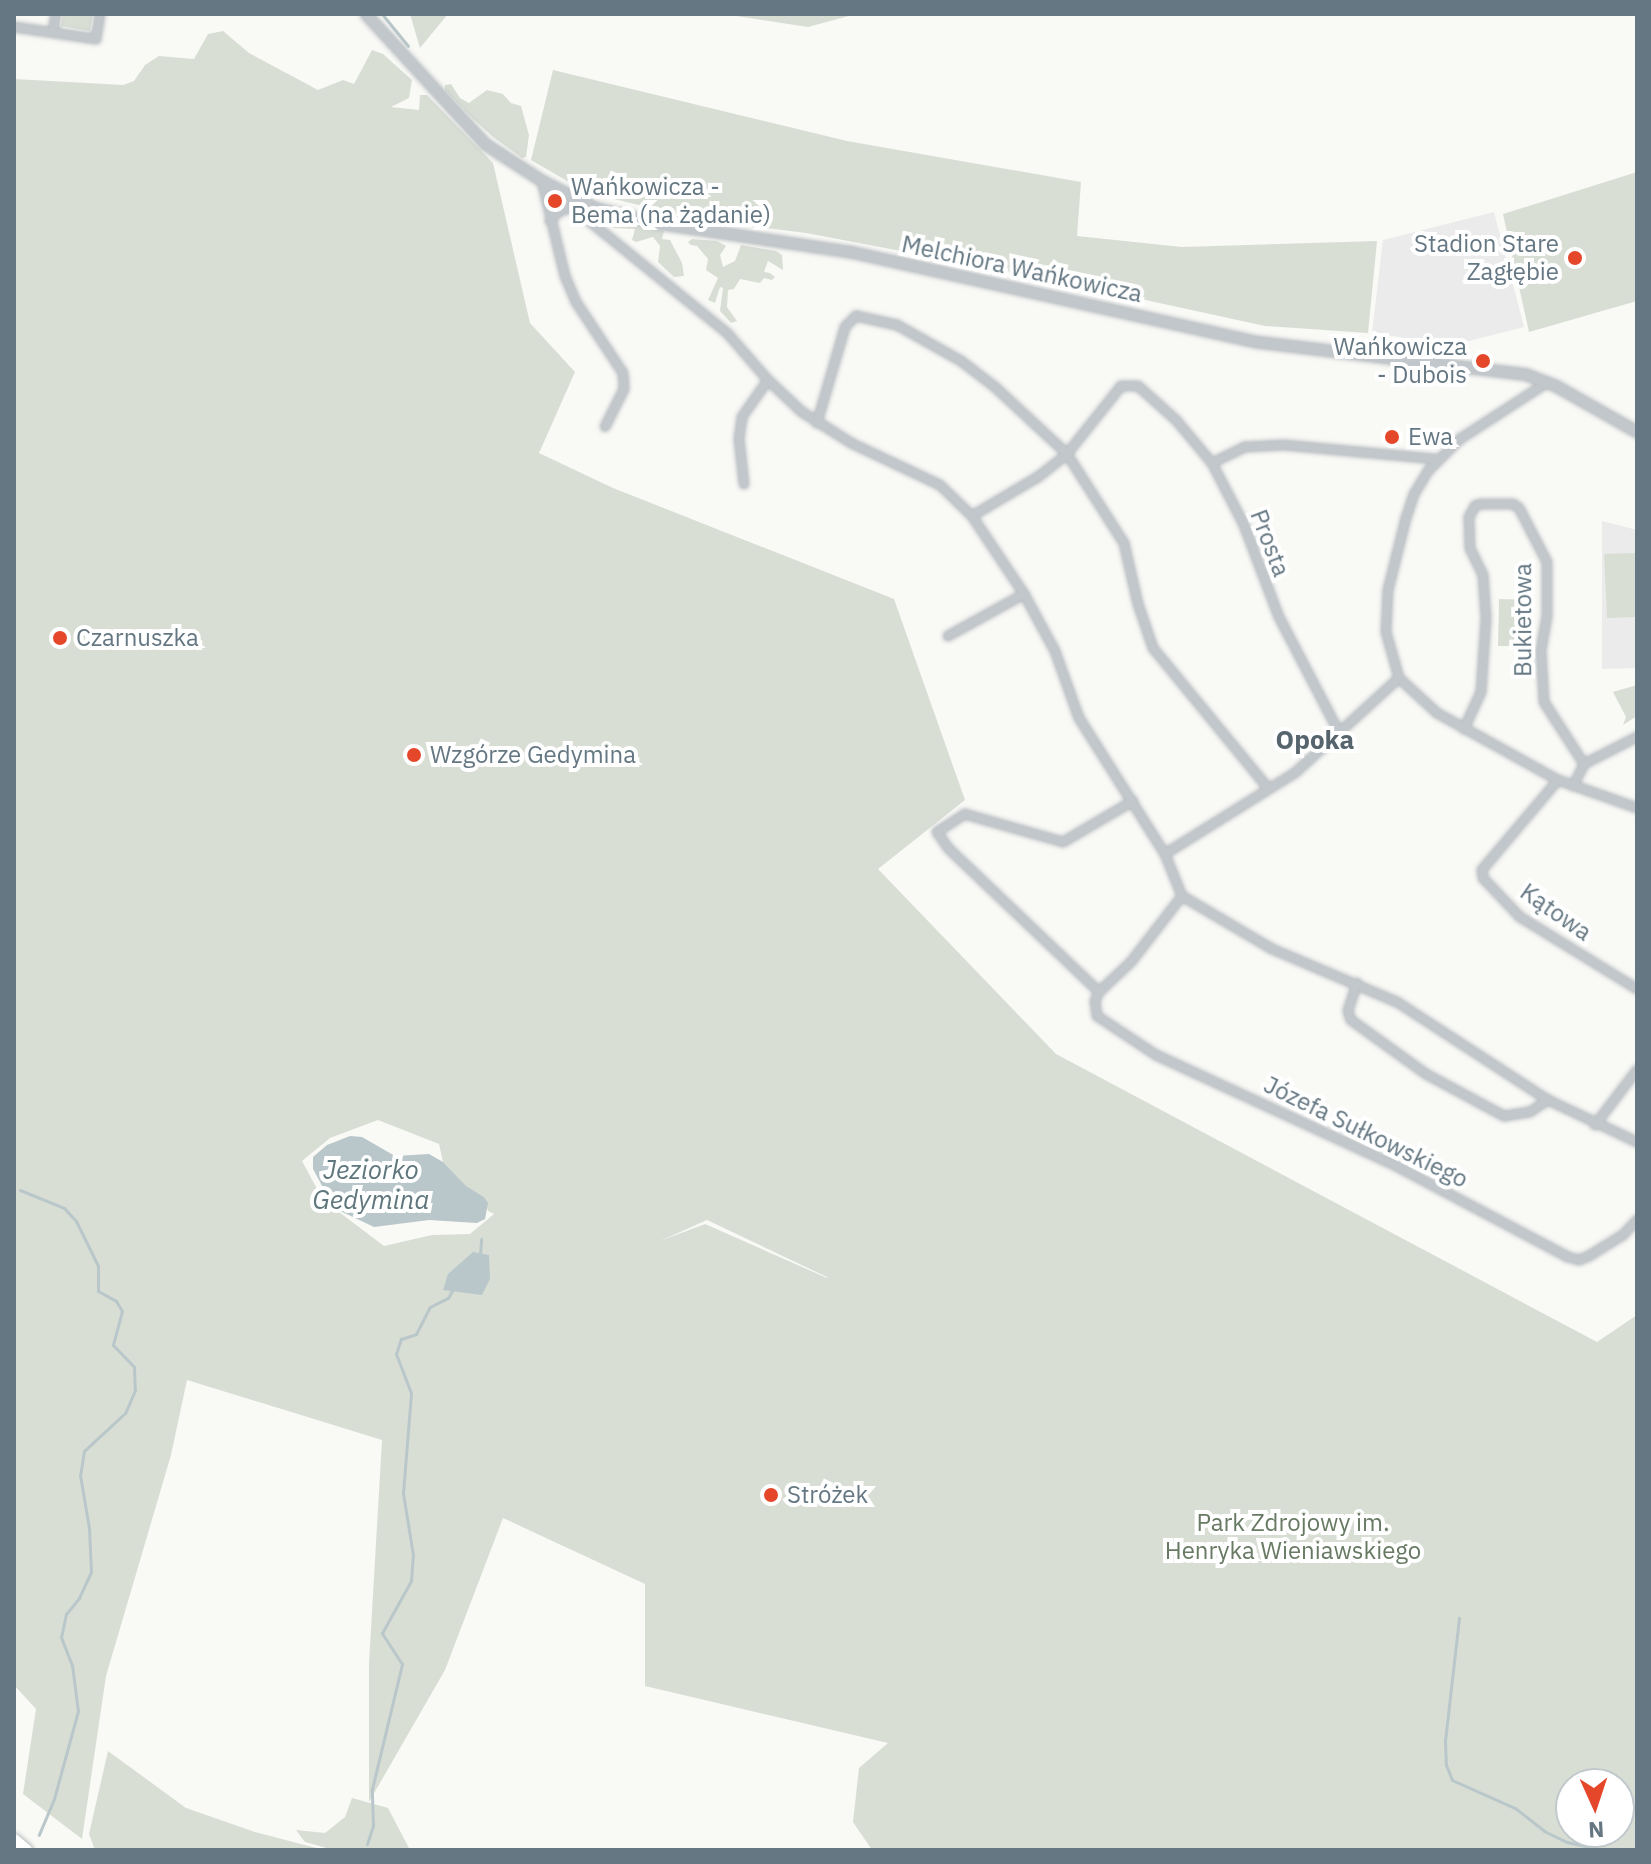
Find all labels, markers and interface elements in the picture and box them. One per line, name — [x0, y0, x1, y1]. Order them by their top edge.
place label: Wańkowicza - Bema (na żądanie) — [571, 173, 771, 229]
marker: Wańkowicza - Bema (na żądanie) — [546, 192, 564, 210]
street label: Melchiora Wańkowicza — [899, 229, 1145, 309]
place label: Stadion Stare Zagłębie — [1414, 230, 1559, 286]
marker: Stadion Stare Zagłębie — [1566, 249, 1584, 267]
place label: Wańkowicza - Dubois — [1333, 333, 1467, 389]
marker: Wańkowicza - Dubois — [1474, 352, 1492, 370]
place label: Ewa — [1408, 423, 1453, 451]
marker: Ewa — [1383, 428, 1401, 446]
street label: Prosta — [1244, 506, 1296, 580]
street label: Bukietowa — [1509, 563, 1537, 677]
place label: Czarnuszka — [76, 624, 199, 652]
marker: Czarnuszka — [51, 629, 69, 647]
district label: Opoka — [1276, 724, 1354, 756]
place label: Wzgórze Gedymina — [430, 741, 636, 769]
marker: Wzgórze Gedymina — [405, 746, 423, 764]
street label: Kątowa — [1515, 877, 1597, 947]
street label: Józefa Sułkowskiego — [1259, 1070, 1473, 1194]
water label: Jeziorko Gedymina — [313, 1154, 429, 1216]
place label: Stróżek — [787, 1481, 868, 1509]
marker: Stróżek — [762, 1486, 780, 1504]
park label: Park Zdrojowy im. Henryka Wieniawskiego — [1165, 1509, 1421, 1565]
north arrow — [1555, 1768, 1635, 1848]
text: N — [1587, 1816, 1605, 1845]

